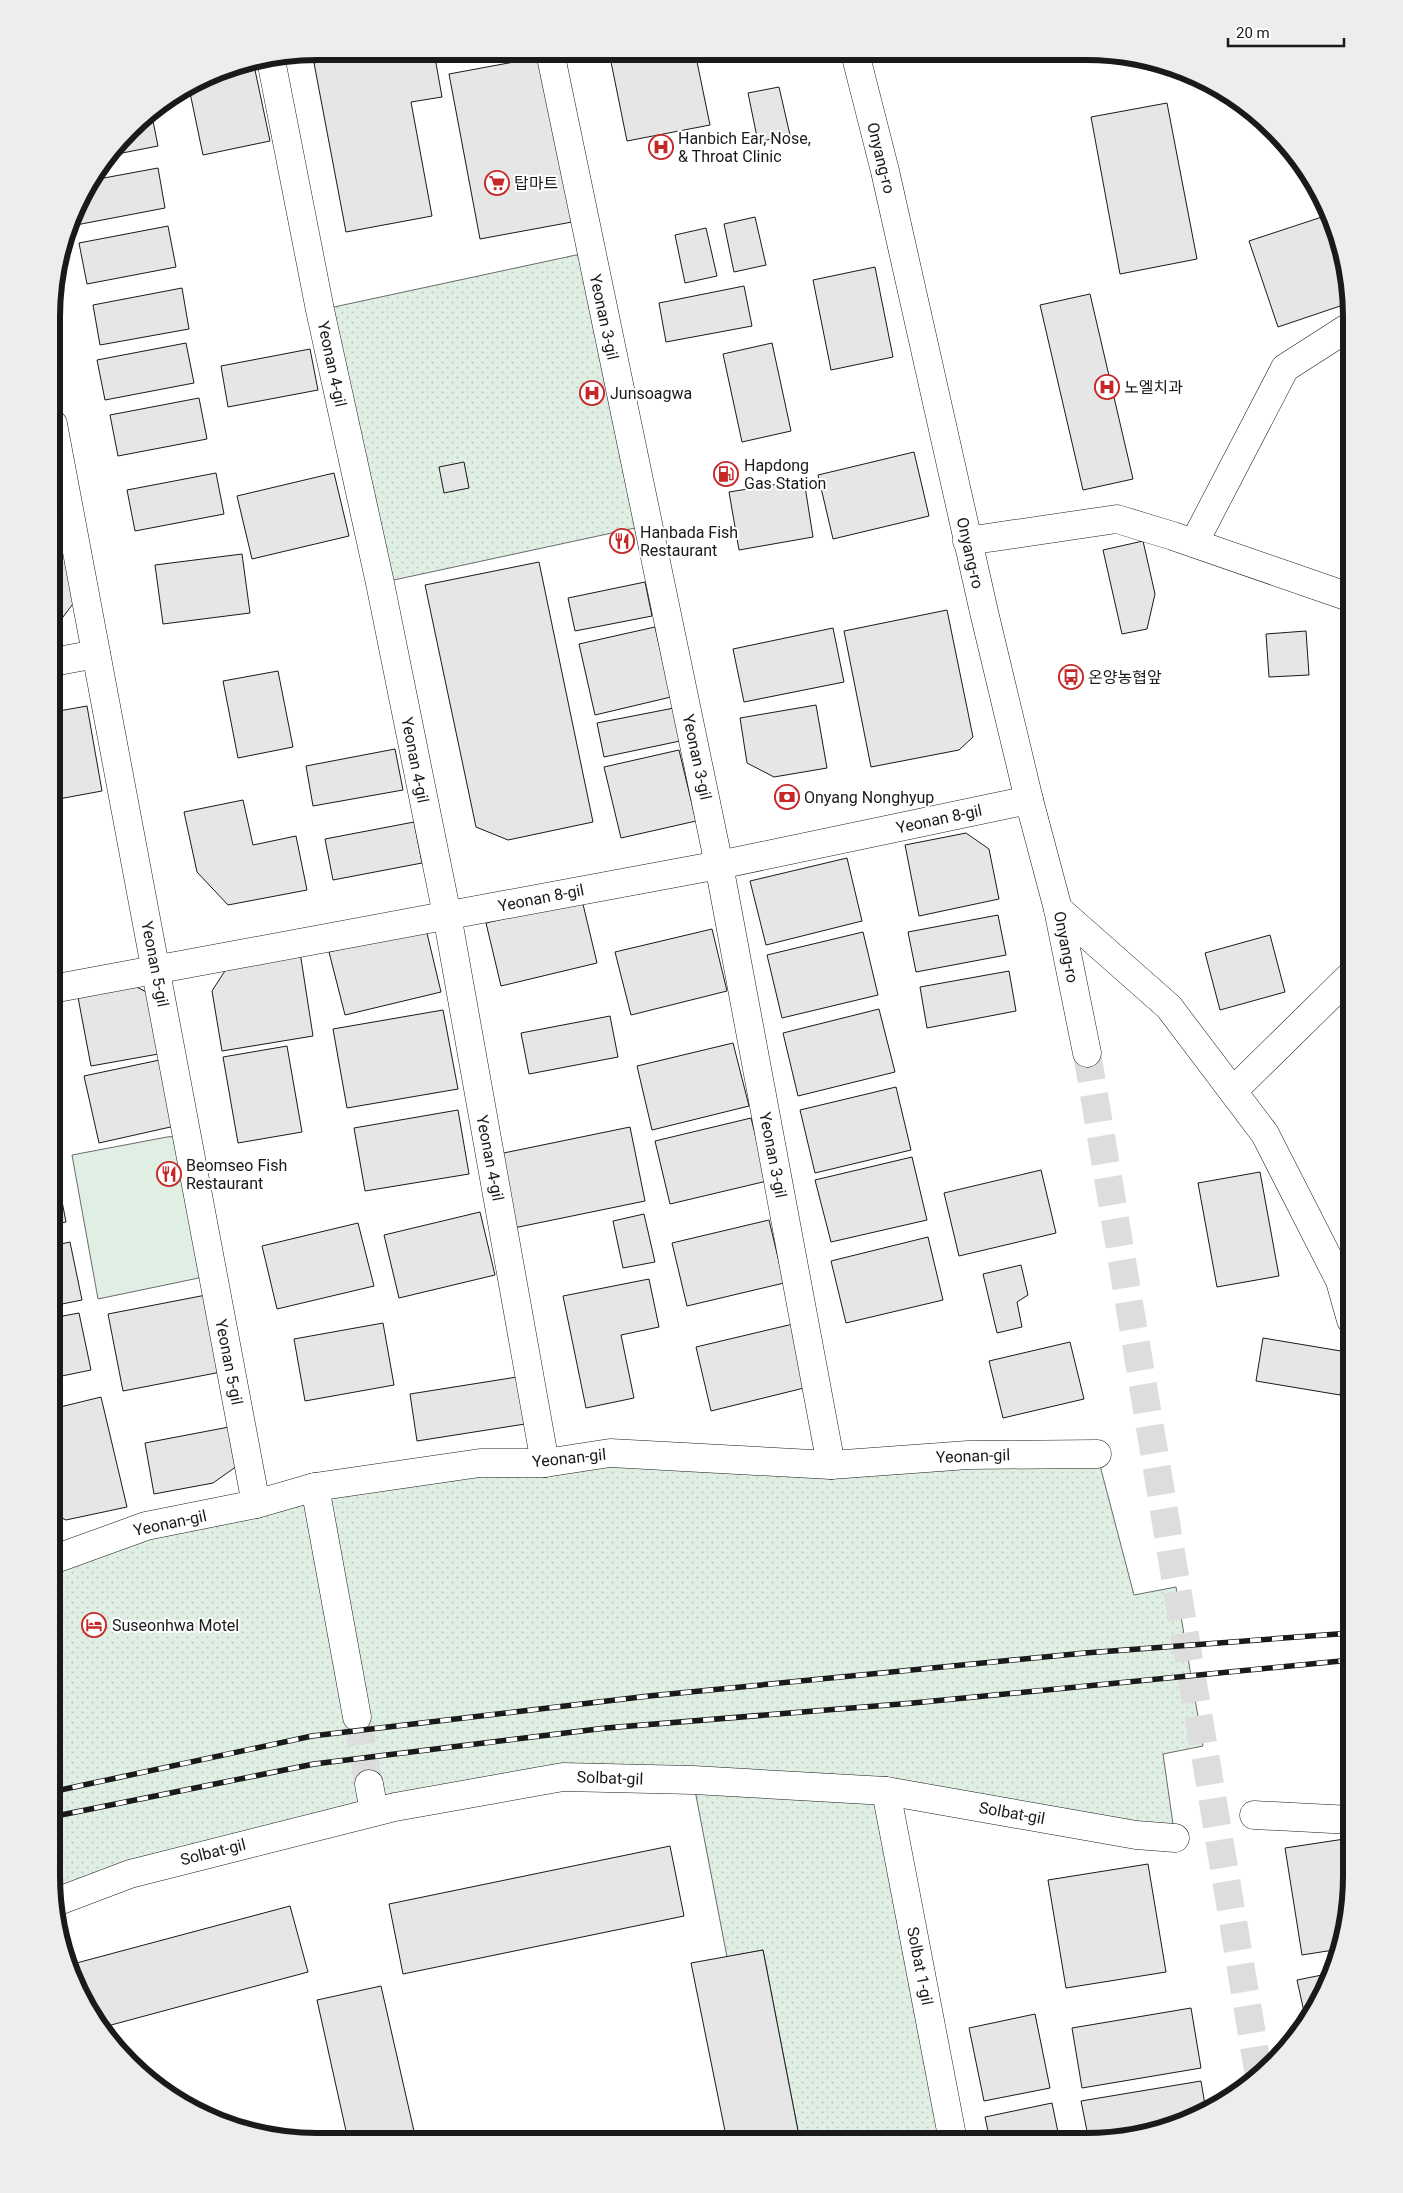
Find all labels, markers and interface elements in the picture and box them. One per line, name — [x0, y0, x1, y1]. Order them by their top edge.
scale bar — [1228, 15, 1344, 47]
text: 20 m — [1236, 24, 1270, 42]
street label: Onyang-ro — [863, 120, 899, 196]
place label: Hanbich Ear, Nose, & Throat Clinic — [678, 129, 811, 166]
hospital icon: Hanbich Ear, Nose, & Throat Clinic — [648, 134, 674, 160]
supermarket icon: 탑마트 — [484, 170, 510, 196]
place label: 탑마트 — [514, 174, 558, 193]
street label: Yeonan 3-gil — [586, 272, 622, 362]
street label: Yeonan 4-gil — [314, 319, 350, 409]
hospital icon: 노엘치과 — [1094, 374, 1120, 400]
place label: 노엘치과 — [1124, 378, 1183, 397]
hospital icon: Junsoagwa — [579, 380, 605, 406]
place label: Junsoagwa — [610, 384, 692, 403]
place label: Hapdong Gas Station — [744, 456, 826, 493]
fuel station icon: Hapdong Gas Station — [713, 461, 739, 487]
street label: Onyang-ro — [953, 515, 987, 591]
place label: Hanbada Fish Restaurant — [640, 523, 738, 560]
restaurant icon: Hanbada Fish Restaurant — [609, 528, 635, 554]
bus stop icon: 온양농협앞 — [1058, 664, 1084, 690]
place label: 온양농협앞 — [1088, 668, 1162, 687]
street label: Yeonan 3-gil — [679, 712, 715, 802]
street label: Yeonan 4-gil — [397, 715, 433, 805]
bank icon: Onyang Nonghyup — [774, 784, 800, 810]
place label: Onyang Nonghyup — [804, 788, 934, 807]
street label: Yeonan 8-gil — [894, 801, 984, 837]
street label: Yeonan 8-gil — [496, 880, 586, 916]
street label: Onyang-ro — [1050, 910, 1082, 984]
street label: Yeonan 5-gil — [137, 919, 173, 1009]
street label: Yeonan 3-gil — [755, 1110, 791, 1200]
street label: Yeonan 4-gil — [472, 1113, 508, 1203]
place label: Beomseo Fish Restaurant — [186, 1156, 287, 1193]
restaurant icon: Beomseo Fish Restaurant — [156, 1161, 182, 1187]
street label: Yeonan 5-gil — [211, 1317, 247, 1407]
street label: Yeonan-gil — [531, 1445, 607, 1471]
street label: Yeonan-gil — [936, 1445, 1010, 1467]
street label: Yeonan-gil — [132, 1506, 208, 1540]
hotel icon: Suseonhwa Motel — [81, 1612, 107, 1638]
place label: Suseonhwa Motel — [112, 1616, 239, 1635]
street label: Solbat-gil — [576, 1767, 644, 1789]
street label: Solbat-gil — [978, 1798, 1046, 1828]
street label: Solbat-gil — [178, 1835, 248, 1869]
street label: Solbat 1-gil — [903, 1925, 937, 2007]

